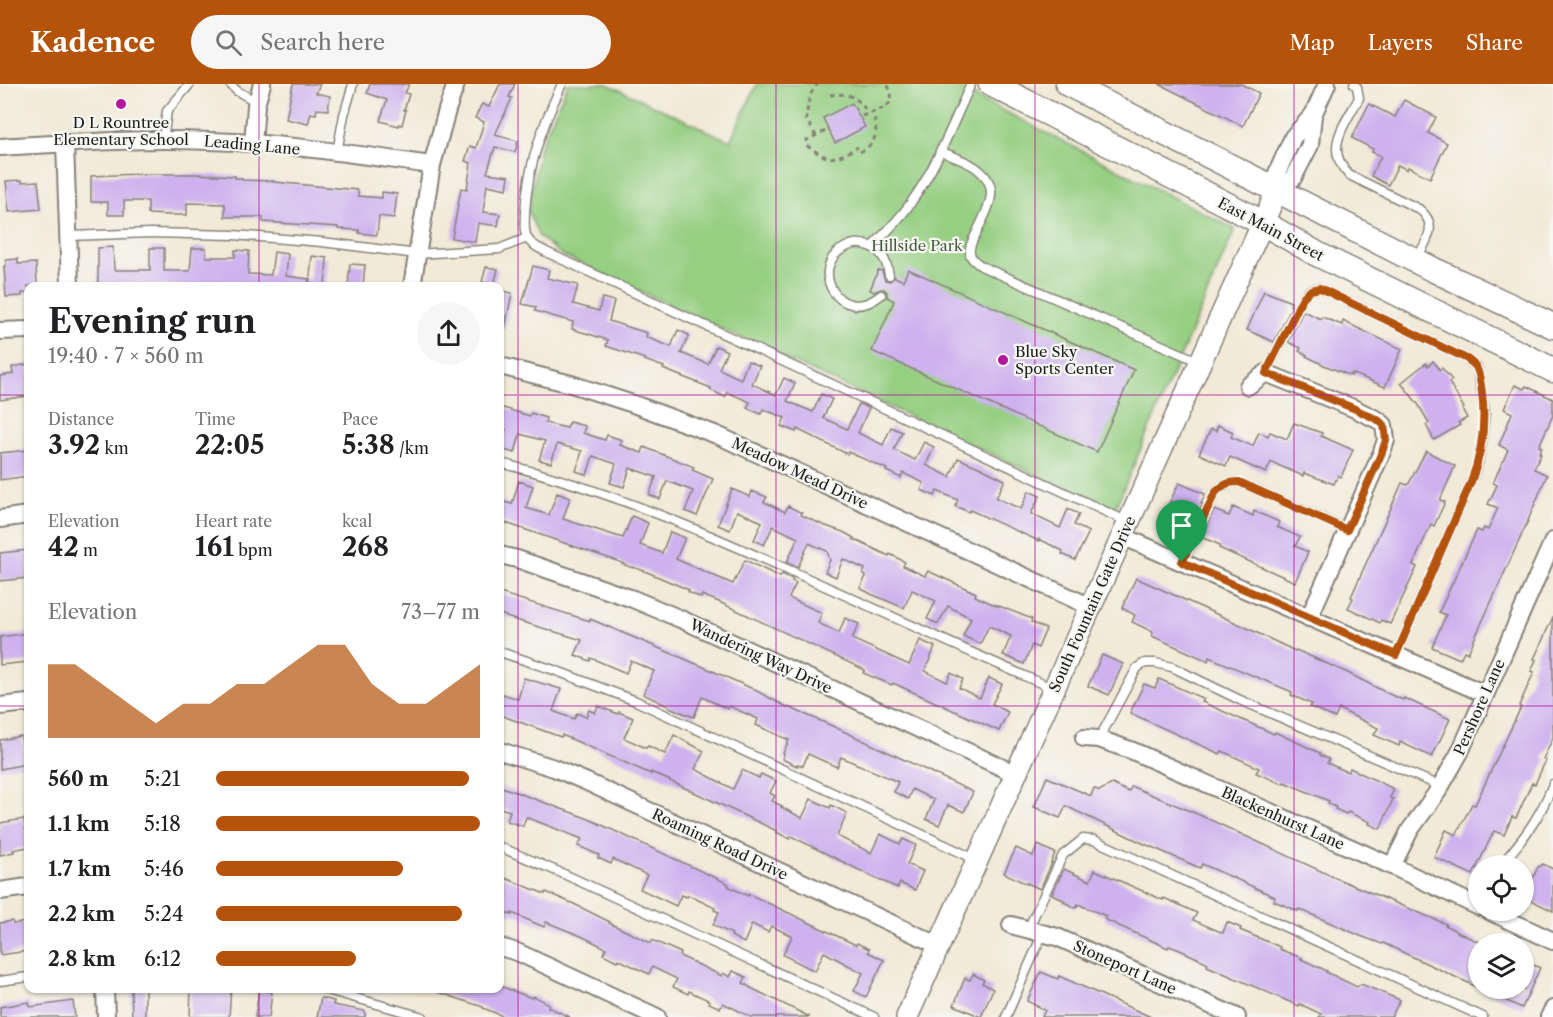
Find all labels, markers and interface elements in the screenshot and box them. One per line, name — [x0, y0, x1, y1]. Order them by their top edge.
search box — [191, 15, 611, 69]
text: Kadence — [30, 25, 155, 59]
icon: search — [212, 26, 245, 59]
text: Search here — [260, 29, 385, 56]
text: Map — [1290, 30, 1335, 55]
text: Layers — [1368, 30, 1433, 55]
text: Share — [1466, 30, 1523, 55]
marker: D L Rountree Elementary School — [114, 97, 128, 111]
place label: D L Rountree Elementary School — [53, 113, 189, 149]
street label: Leading Lane — [203, 131, 301, 159]
street label: East Main Street — [1215, 193, 1328, 265]
park label: Hillside Park — [871, 236, 964, 255]
text: Evening run — [48, 301, 256, 342]
button: share — [417, 302, 480, 365]
place label: Blue Sky Sports Center — [1015, 342, 1115, 378]
text: 19:40 · 7 × 560 m — [48, 344, 204, 368]
marker: Blue Sky Sports Center — [996, 353, 1010, 367]
text: Distance — [48, 409, 114, 429]
text: Time — [195, 409, 235, 429]
text: Pace — [342, 409, 378, 429]
text: 3.92 — [48, 429, 100, 461]
text: 22:05 — [195, 429, 264, 461]
text: 5:38 — [342, 429, 395, 461]
street label: Meadow Mead Drive — [729, 433, 871, 513]
text: km — [100, 438, 129, 458]
text: /km — [395, 438, 429, 458]
pin — [1156, 500, 1207, 562]
icon: arrive — [1165, 509, 1198, 542]
text: Elevation — [48, 511, 119, 531]
text: Heart rate — [195, 511, 272, 531]
text: kcal — [342, 511, 372, 531]
street label: South Fountain Gate Drive — [1044, 513, 1140, 695]
text: 42 — [48, 531, 79, 563]
text: 161 — [195, 531, 234, 563]
text: 268 — [342, 531, 389, 563]
text: m — [79, 540, 98, 560]
text: bpm — [234, 540, 273, 560]
text: Elevation — [48, 600, 137, 624]
text: 73–77 m — [401, 600, 480, 624]
street label: Wandering Way Drive — [686, 614, 835, 697]
street label: Pershore Lane — [1449, 656, 1509, 758]
text: 560 m — [48, 767, 109, 791]
text: 5:21 — [144, 767, 180, 791]
street label: Blackenhurst Lane — [1219, 782, 1347, 854]
street label: Roaming Road Drive — [649, 804, 791, 884]
text: 1.1 km — [48, 812, 110, 836]
text: 5:18 — [144, 812, 181, 836]
map controls — [1468, 855, 1534, 999]
button: locate — [1468, 855, 1534, 921]
text: 1.7 km — [48, 857, 111, 881]
text: 5:46 — [144, 857, 184, 881]
text: 2.2 km — [48, 902, 115, 926]
text: 5:24 — [144, 902, 184, 926]
button: layers — [1468, 933, 1534, 999]
street label: Stoneport Lane — [1070, 936, 1180, 998]
text: 2.8 km — [48, 947, 116, 971]
text: 6:12 — [144, 947, 181, 971]

